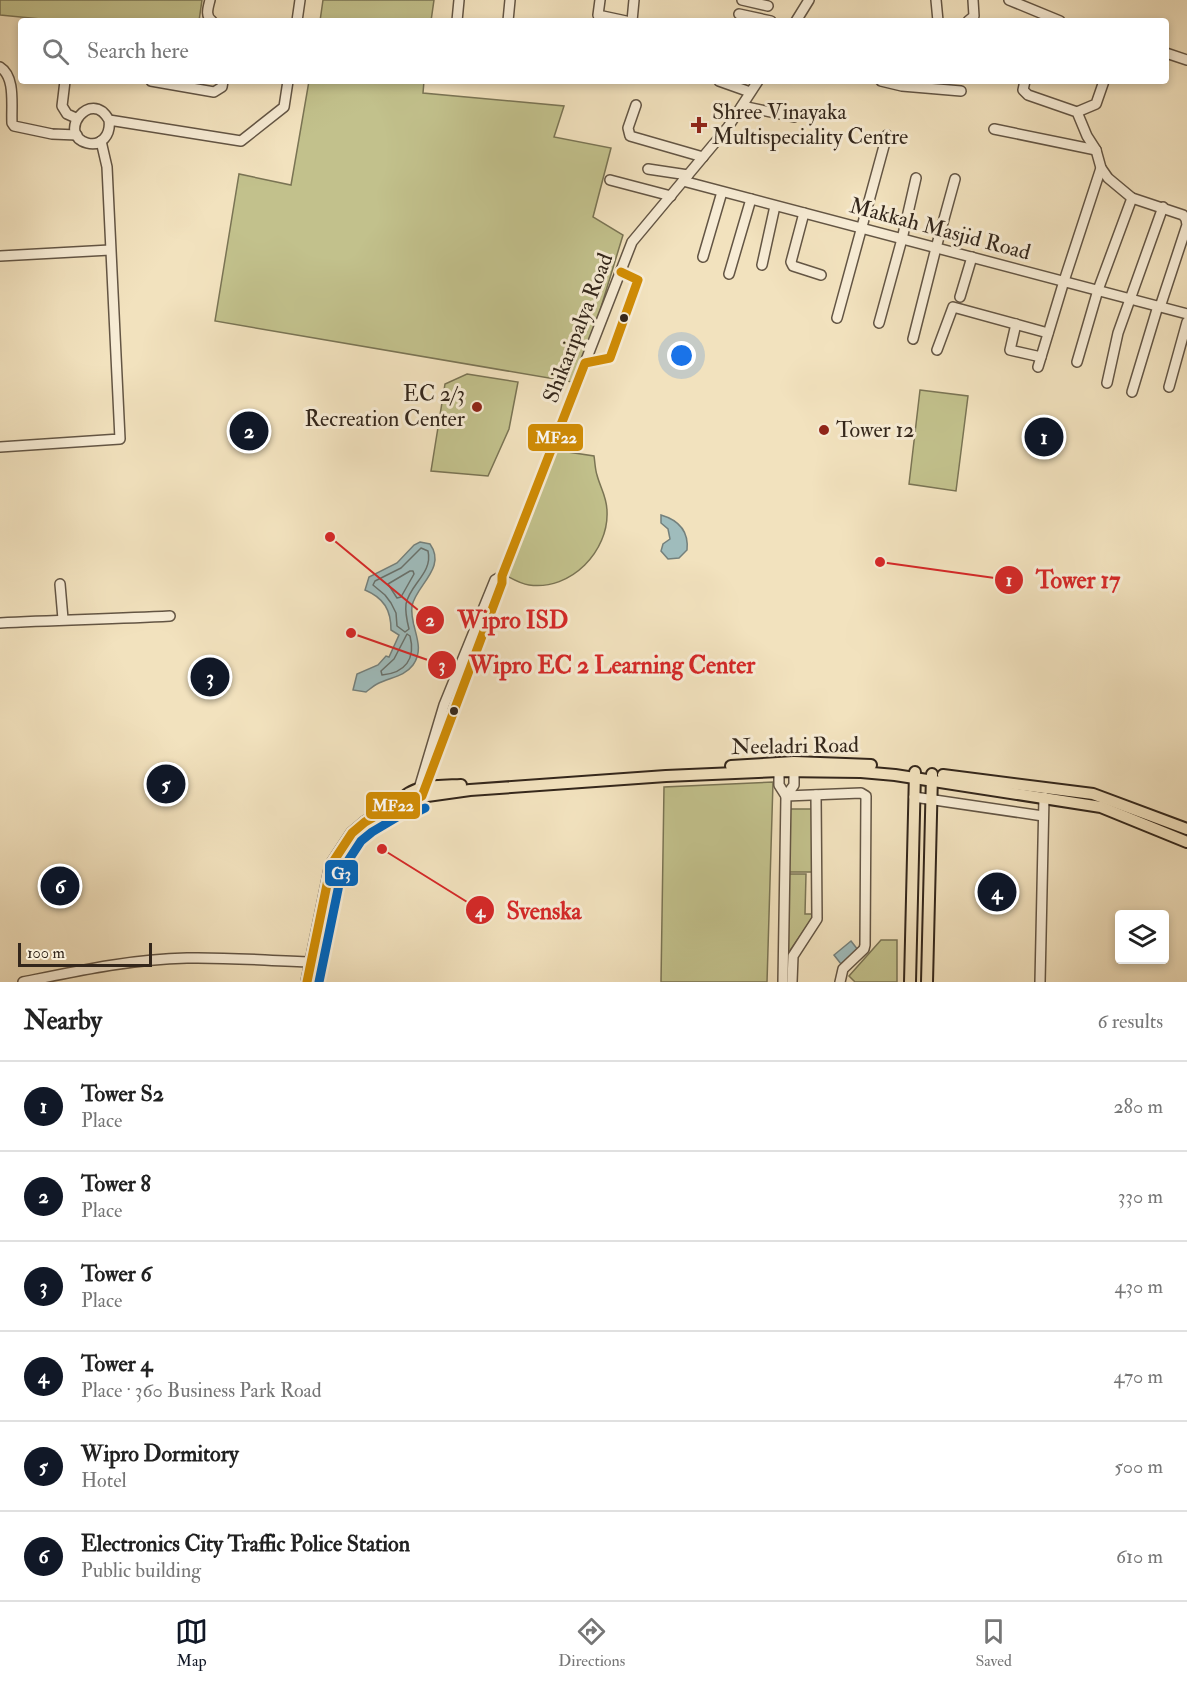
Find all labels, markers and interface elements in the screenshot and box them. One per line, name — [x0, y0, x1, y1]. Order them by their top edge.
search box — [18, 18, 1169, 84]
icon: search — [39, 35, 72, 68]
text: Search here — [87, 37, 189, 65]
place label: Shree Vinayaka Multispeciality Centre — [712, 98, 908, 152]
marker: Shree Vinayaka Multispeciality Centre — [690, 116, 708, 134]
street label: Makkah Masjid Road — [846, 191, 1034, 267]
street label: Shikaripalya Road — [537, 249, 620, 407]
unlabelled marker — [618, 312, 630, 324]
your location — [667, 341, 696, 370]
place label: EC 2/3 Recreation Center — [304, 380, 466, 433]
marker: EC 2/3 Recreation Center — [470, 400, 484, 414]
pin: 2 — [230, 408, 268, 454]
pin: 1 — [1024, 414, 1064, 460]
place label: Tower 12 — [836, 416, 914, 444]
line badge: MF22 — [527, 423, 584, 452]
marker: Tower 12 — [817, 423, 831, 437]
text: MF22 — [534, 428, 577, 448]
callout: Tower 17 — [994, 559, 1133, 601]
text: Tower 17 — [1035, 565, 1121, 596]
text: 1 — [1006, 569, 1012, 592]
callout: Wipro ISD — [415, 599, 580, 641]
text: Wipro ISD — [457, 605, 568, 636]
text: 2 — [425, 609, 435, 632]
callout: Wipro EC 2 Learning Center — [427, 644, 768, 686]
text: Wipro EC 2 Learning Center — [468, 650, 756, 681]
pin: 3 — [190, 654, 230, 700]
text: 3 — [439, 654, 446, 677]
unlabelled marker — [448, 705, 460, 717]
street label: Neeladri Road — [731, 731, 859, 761]
pin: 5 — [146, 762, 186, 806]
line badge: MF22 — [365, 791, 421, 820]
text: MF22 — [371, 796, 414, 816]
line badge: G3 — [324, 859, 359, 887]
pin: 6 — [40, 864, 80, 908]
text: G3 — [331, 864, 351, 884]
pin: 4 — [978, 870, 1016, 914]
callout: Svenska — [465, 889, 594, 931]
text: Svenska — [507, 896, 583, 927]
text: 4 — [474, 900, 486, 923]
map controls — [1115, 910, 1169, 964]
button: layers — [1115, 910, 1169, 964]
scale bar — [18, 940, 152, 968]
text: 100 m — [27, 943, 65, 963]
text: Nearby — [24, 1005, 102, 1037]
text: 6 results — [1097, 1009, 1163, 1034]
text: Tower S2 — [81, 1080, 164, 1108]
text: 1 — [40, 1094, 47, 1119]
text: 280 m — [1113, 1094, 1163, 1119]
text: Place — [81, 1108, 122, 1133]
text: Tower 8 — [81, 1170, 151, 1198]
text: 2 — [38, 1184, 49, 1209]
text: 330 m — [1118, 1184, 1163, 1209]
text: Place — [81, 1198, 122, 1223]
text: Tower 6 — [81, 1260, 152, 1288]
text: 3 — [40, 1274, 47, 1299]
text: 430 m — [1115, 1274, 1163, 1299]
text: Place — [81, 1288, 122, 1313]
text: Tower 4 — [81, 1350, 152, 1378]
text: 4 — [38, 1364, 49, 1389]
text: 470 m — [1114, 1364, 1163, 1389]
text: Place · 360 Business Park Road — [81, 1378, 322, 1403]
text: Wipro Dormitory — [81, 1440, 239, 1468]
text: 5 — [39, 1454, 48, 1479]
text: 500 m — [1114, 1454, 1163, 1479]
text: Hotel — [81, 1468, 127, 1493]
text: Electronics City Traffic Police Station — [81, 1530, 410, 1558]
text: 6 — [38, 1544, 49, 1569]
text: 610 m — [1116, 1544, 1163, 1569]
text: Public building — [81, 1558, 201, 1583]
tab: Map — [175, 1615, 208, 1671]
tab: Directions — [558, 1615, 625, 1671]
tab: Saved — [975, 1615, 1012, 1671]

